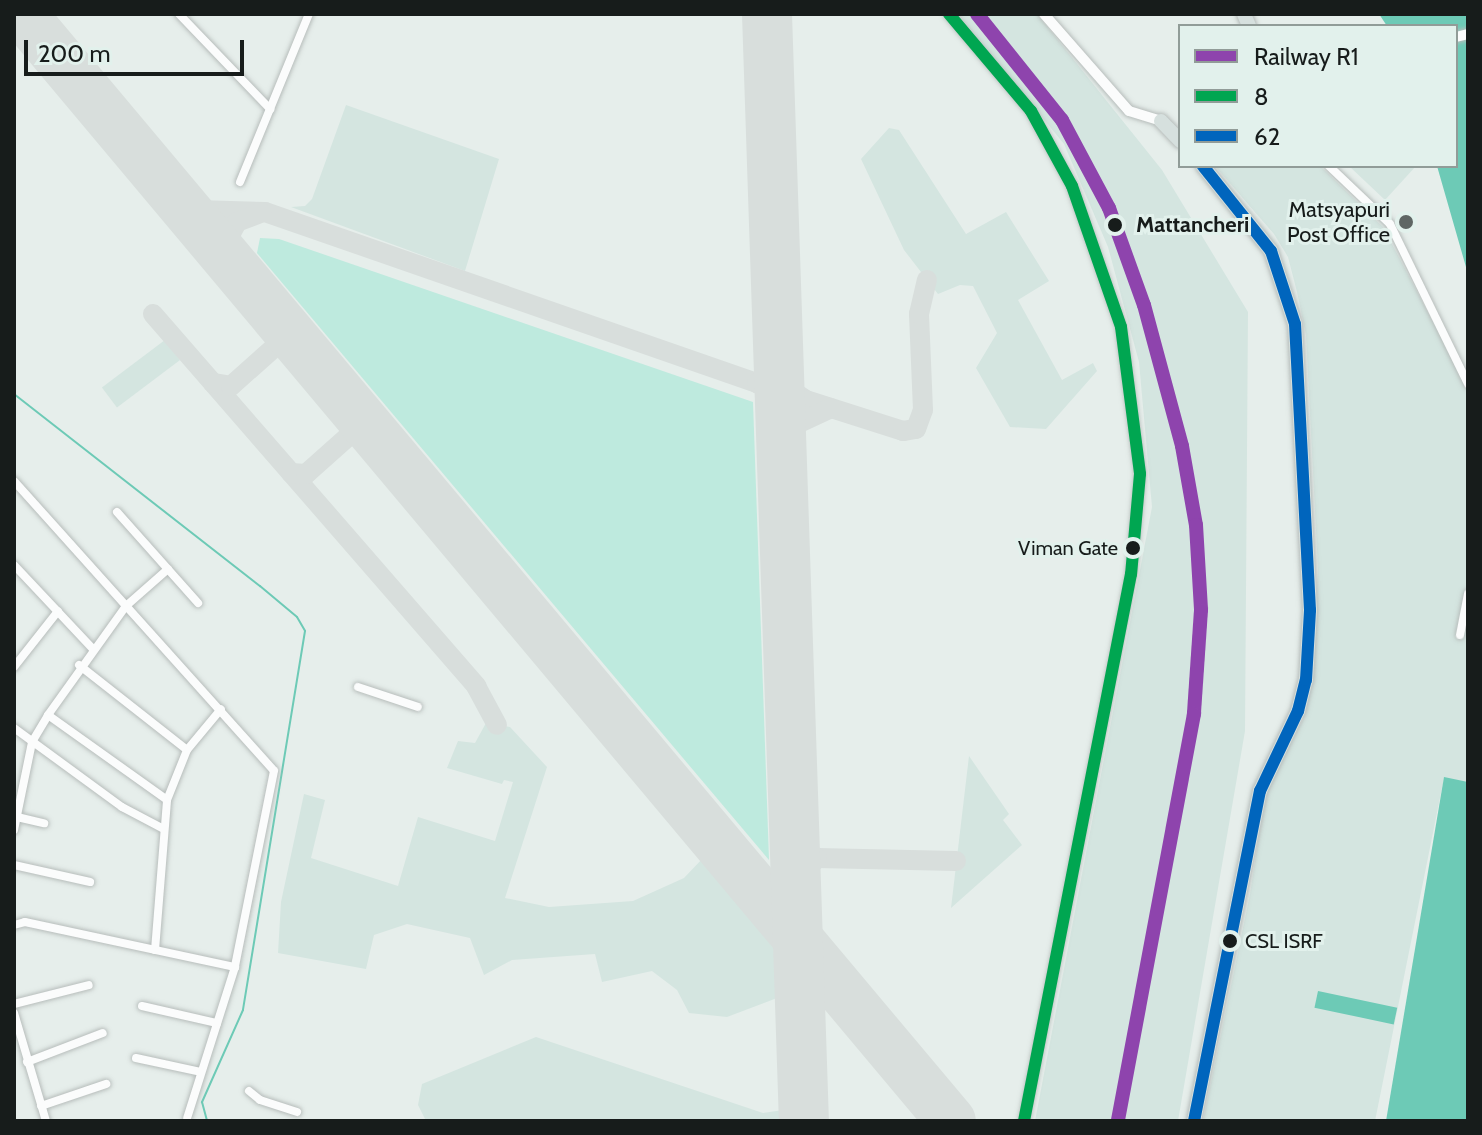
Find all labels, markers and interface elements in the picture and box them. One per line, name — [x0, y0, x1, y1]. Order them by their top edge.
scale bar — [28, 24, 248, 74]
legend — [1178, 24, 1458, 168]
text: 200 m — [38, 39, 111, 68]
text: Railway R1 — [1254, 42, 1359, 71]
text: 8 — [1254, 82, 1269, 111]
text: 62 — [1254, 122, 1280, 151]
place label: Matsyapuri Post Office — [1287, 196, 1390, 248]
marker: Mattancheri — [1101, 211, 1129, 239]
place label: Mattancheri — [1136, 212, 1249, 238]
marker: Matsyapuri Post Office — [1397, 213, 1415, 231]
place label: Viman Gate — [1018, 536, 1118, 560]
marker: Viman Gate — [1125, 540, 1141, 556]
place label: CSL ISRF — [1245, 929, 1323, 953]
marker: CSL ISRF — [1222, 933, 1238, 949]

